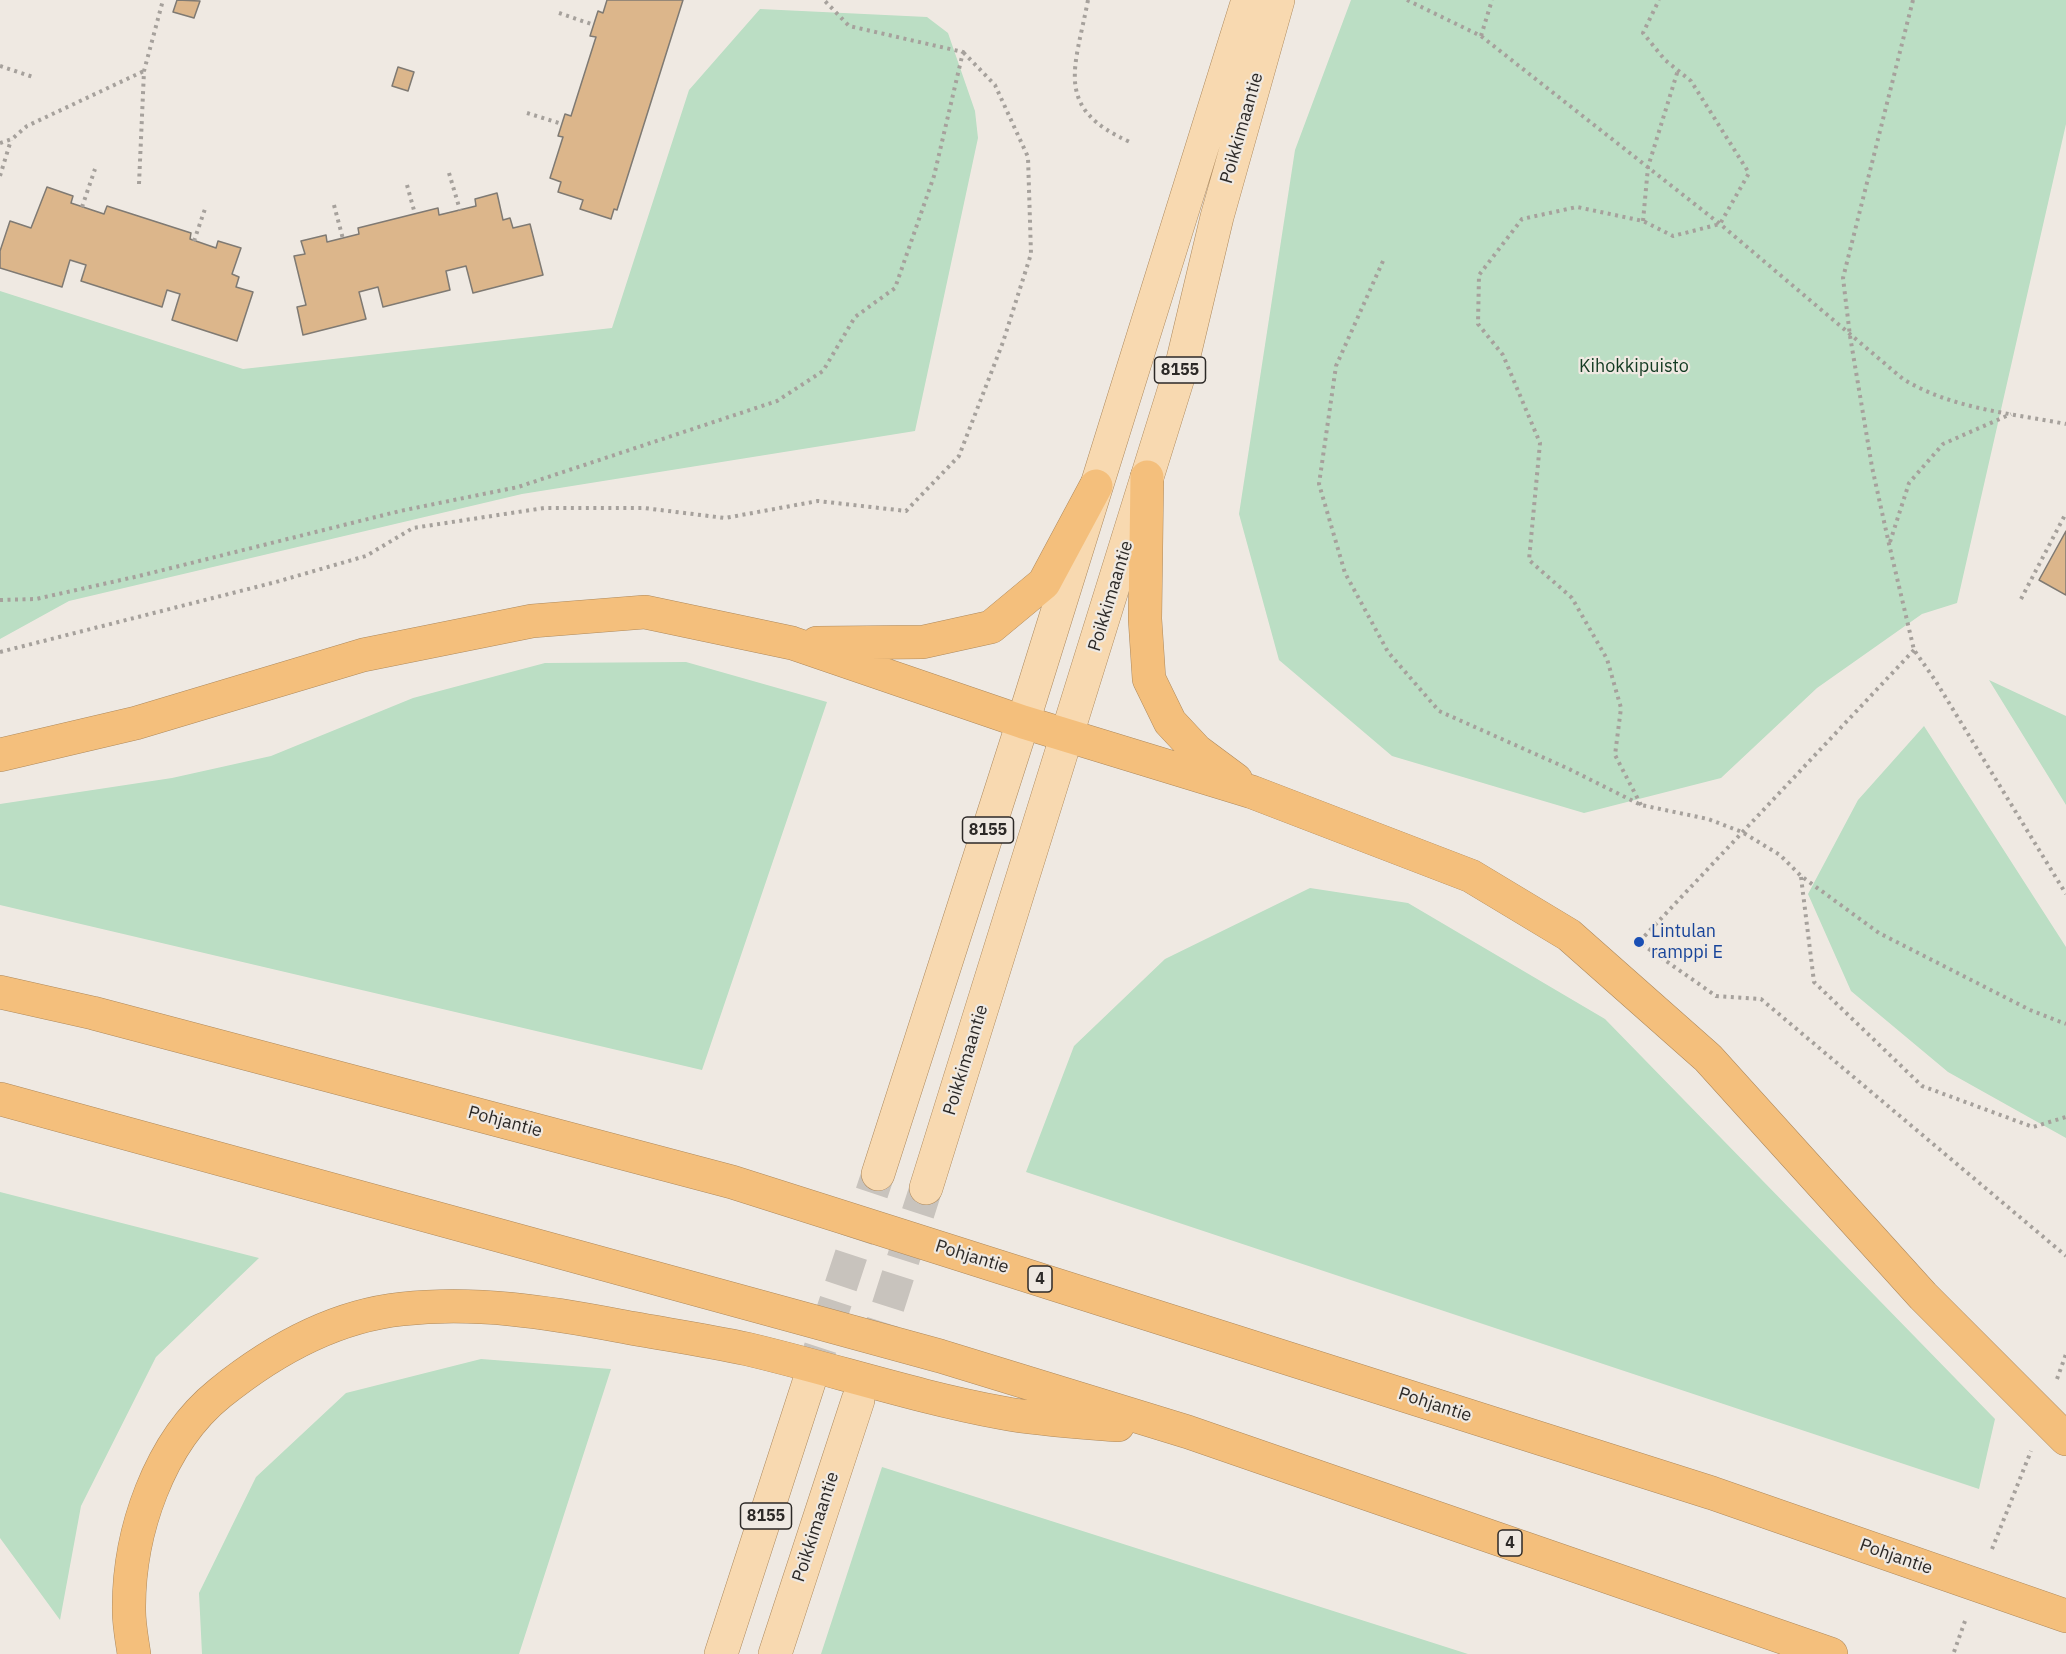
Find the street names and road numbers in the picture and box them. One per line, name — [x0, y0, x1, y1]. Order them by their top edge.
street label: Poikkimaantie — [1216, 70, 1268, 186]
road number: 8155 — [1154, 357, 1206, 383]
street label: Poikkimaantie — [1084, 538, 1138, 654]
road number: 8155 — [962, 817, 1014, 843]
street label: Poikkimaantie — [939, 1002, 993, 1118]
street label: Pohjantie — [466, 1102, 544, 1142]
street label: Pohjantie — [933, 1236, 1011, 1278]
road number: 4 — [1028, 1266, 1052, 1292]
street label: Pohjantie — [1396, 1383, 1474, 1427]
street label: Poikkimaantie — [788, 1469, 844, 1585]
road number: 8155 — [740, 1503, 792, 1529]
road number: 4 — [1498, 1530, 1522, 1556]
street label: Pohjantie — [1857, 1534, 1935, 1580]

